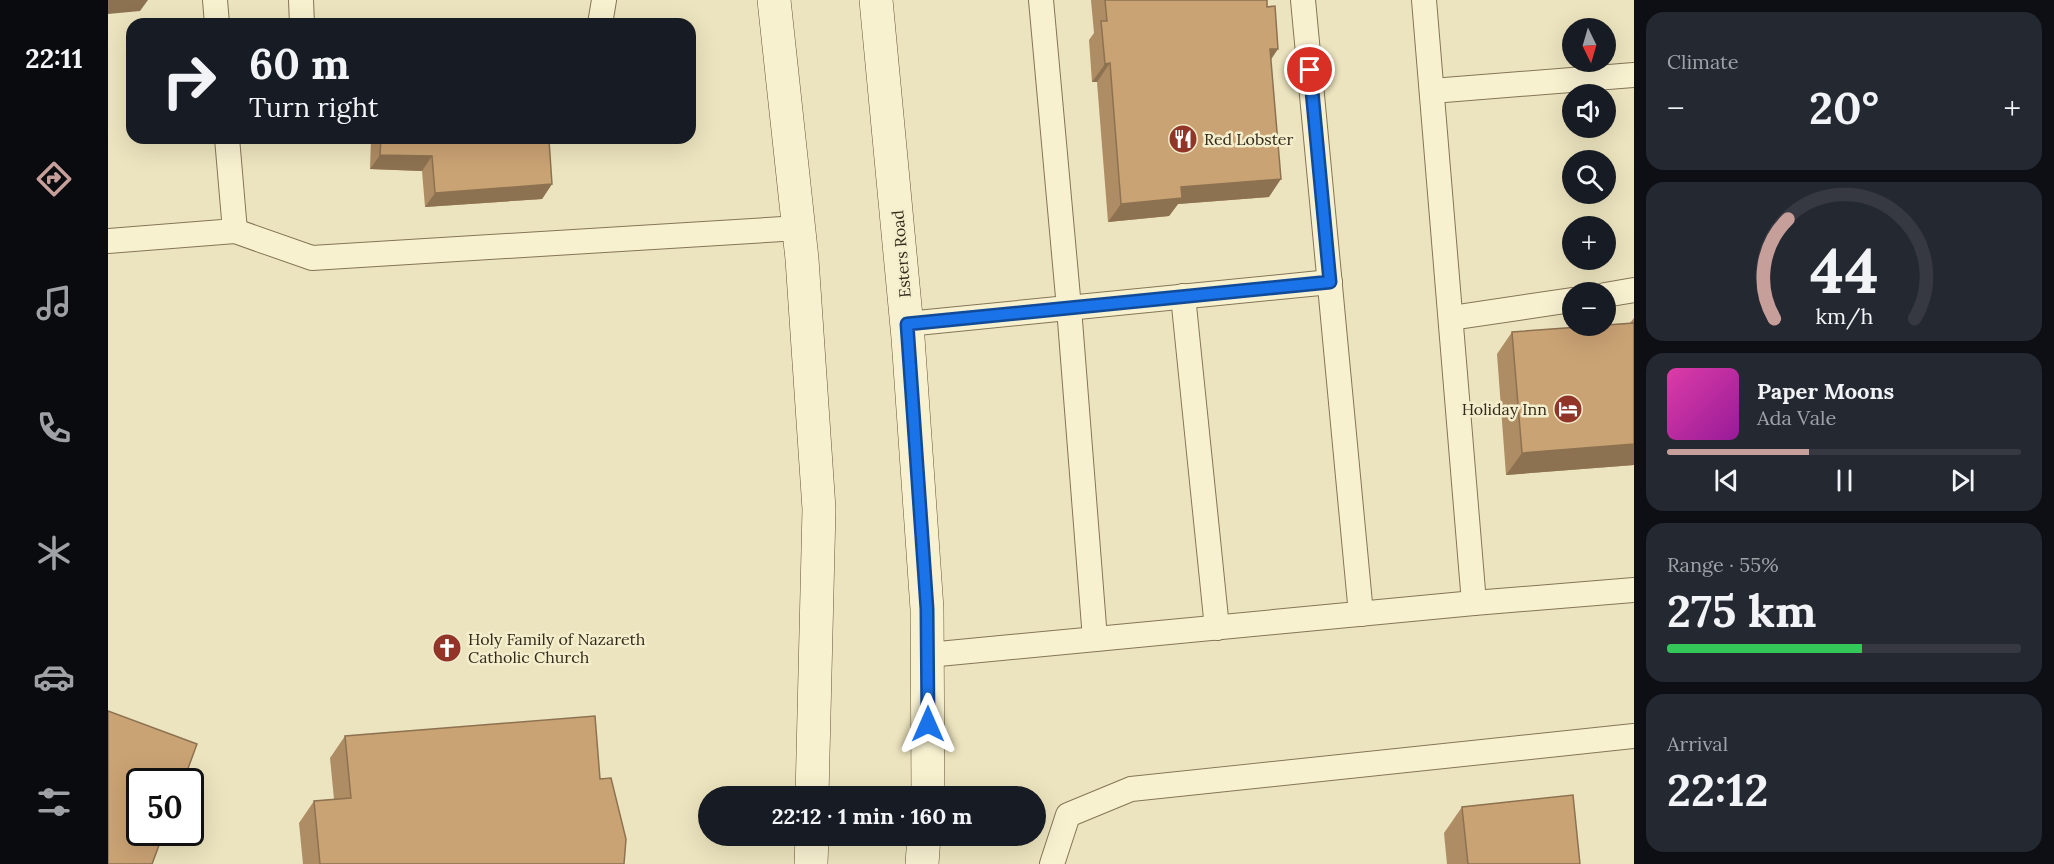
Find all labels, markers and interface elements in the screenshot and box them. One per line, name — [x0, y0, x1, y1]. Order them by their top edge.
north arrow — [1562, 18, 1616, 72]
map controls — [1562, 18, 1616, 336]
text: 60 m — [249, 37, 350, 91]
text: 22:11 — [25, 41, 83, 75]
icon: right — [150, 42, 228, 120]
pin — [1284, 44, 1335, 95]
text: Climate — [1667, 49, 1739, 74]
icon: arrive — [1293, 53, 1326, 86]
text: 20° — [1809, 79, 1879, 136]
button: sound — [1562, 84, 1616, 138]
text: − — [1667, 87, 1685, 129]
text: + — [2003, 87, 2021, 129]
text: Turn right — [249, 90, 378, 124]
restaurant icon: Red Lobster — [1167, 123, 1199, 155]
place label: Red Lobster — [1204, 129, 1293, 149]
button: search — [1562, 150, 1616, 204]
icon: directions — [33, 158, 75, 200]
street label: Esters Road — [887, 209, 915, 299]
button: + — [1562, 216, 1616, 270]
text: 44 — [1810, 230, 1878, 310]
icon: music — [33, 282, 75, 324]
button: − — [1562, 282, 1616, 336]
text: km/h — [1815, 302, 1873, 330]
text: Paper Moons — [1757, 377, 1894, 405]
hotel icon: Holiday Inn — [1552, 393, 1584, 425]
place label: Holiday Inn — [1462, 399, 1547, 419]
text: Ada Vale — [1757, 405, 1836, 430]
icon: phone — [33, 407, 75, 449]
icon: previous — [1710, 464, 1743, 497]
icon: pause — [1828, 464, 1861, 497]
icon: next — [1946, 464, 1979, 497]
icon: climate — [33, 532, 75, 574]
text: Range · 55% — [1667, 552, 1779, 577]
text: 275 km — [1667, 582, 1816, 639]
place label: Holy Family of Nazareth Catholic Church — [468, 629, 646, 667]
church icon: Holy Family of Nazareth Catholic Church — [431, 632, 463, 664]
icon: car — [33, 656, 75, 698]
position arrow — [896, 692, 960, 756]
text: Arrival — [1667, 731, 1728, 756]
text: 22:12 — [1667, 761, 1768, 818]
speed limit sign: 50 — [126, 768, 204, 846]
icon: filters — [33, 781, 75, 823]
text: 22:12 · 1 min · 160 m — [772, 802, 972, 830]

